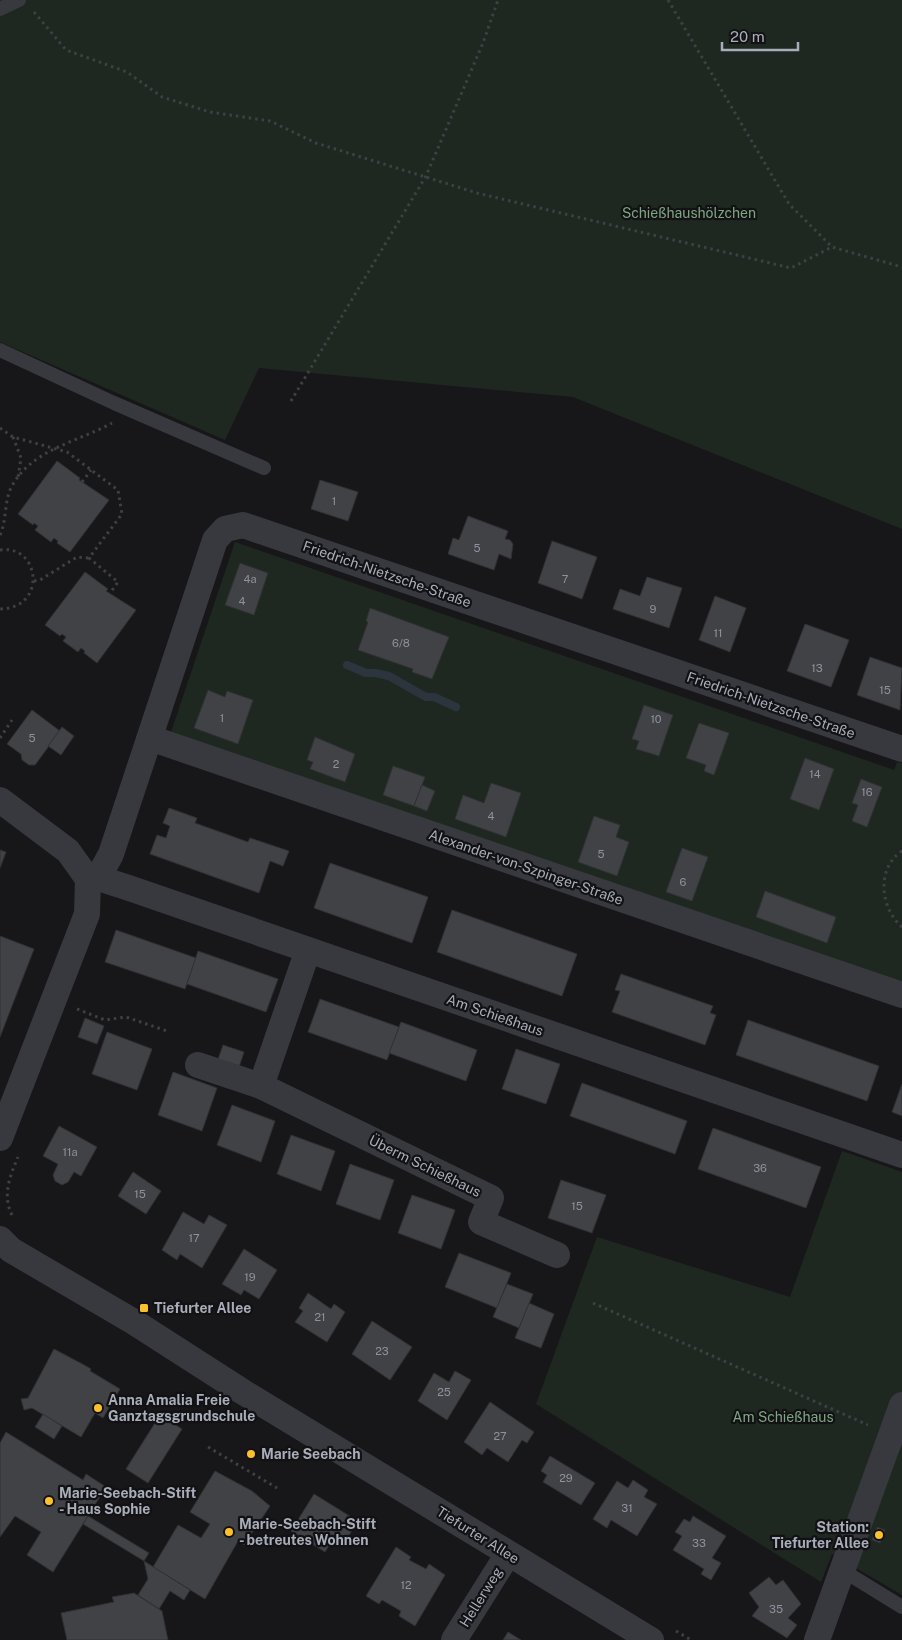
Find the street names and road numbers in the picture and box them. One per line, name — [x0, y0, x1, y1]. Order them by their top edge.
street label: Friedrich-Nietzsche-Straße — [301, 538, 473, 610]
street label: Friedrich-Nietzsche-Straße — [685, 669, 857, 741]
street label: Alexander-von-Szpinger-Straße — [427, 826, 625, 908]
street label: Am Schießhaus — [445, 991, 545, 1039]
street label: Überm Schießhaus — [366, 1130, 485, 1200]
street label: Tiefurter Allee — [434, 1503, 522, 1567]
street label: Hellerweg — [456, 1564, 506, 1630]

